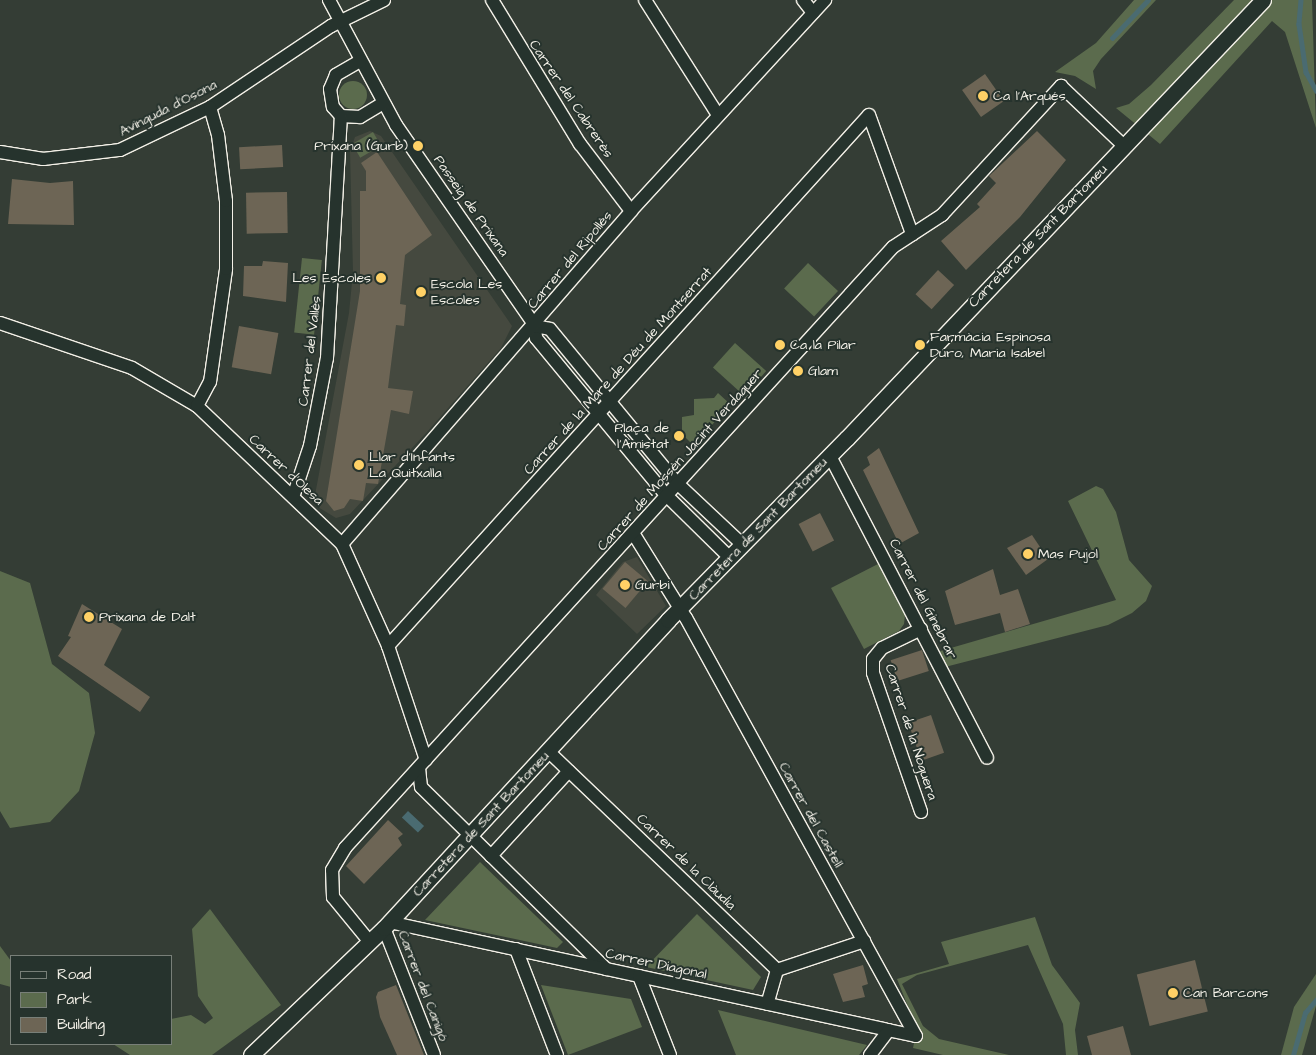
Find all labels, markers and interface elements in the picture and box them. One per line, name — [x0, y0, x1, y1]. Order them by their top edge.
street label: Carrer del Cabrerès — [525, 37, 617, 161]
street label: Avinguda d'Osona — [116, 76, 220, 140]
place label: Ca l'Arqués — [993, 88, 1066, 104]
marker: Ca l'Arqués — [977, 90, 989, 102]
place label: Prixana (Gurb) — [314, 138, 408, 154]
marker: Prixana (Gurb) — [412, 140, 424, 152]
street label: Passeig de Prixana — [430, 152, 512, 260]
street label: Carretera de Sant Bartomeu — [965, 161, 1111, 311]
street label: Carrer del Ripollès — [524, 208, 616, 312]
street label: Carrer de la Mare de Déu de Montserrat — [520, 264, 716, 478]
place label: Les Escoles — [292, 270, 371, 286]
marker: Les Escoles — [375, 272, 387, 284]
place label: Escola Les Escoles — [431, 276, 502, 308]
marker: Escola Les Escoles — [415, 286, 427, 298]
street label: Carrer del Vallès — [295, 295, 325, 407]
place label: Farmàcia Espinosa Duro, Maria Isabel — [930, 329, 1051, 362]
place label: Ca la Pilar — [790, 337, 856, 353]
marker: Ca la Pilar — [774, 339, 786, 351]
marker: Farmàcia Espinosa Duro, Maria Isabel — [914, 339, 926, 351]
place label: Glam — [808, 363, 838, 379]
street label: Carrer de Mossèn Jacint Verdaguer — [594, 365, 766, 555]
marker: Glam — [792, 365, 804, 377]
place label: Plaça de l'Amistat — [614, 420, 669, 452]
marker: Plaça de l'Amistat — [673, 430, 685, 442]
street label: Carrer d'Olesa — [245, 431, 327, 509]
place label: Llar d'Infants La Quitxalla — [369, 449, 455, 482]
street label: Carretera de Sant Bartomeu — [685, 454, 831, 604]
marker: Llar d'Infants La Quitxalla — [353, 459, 365, 471]
street label: Carrer del Ginebrar — [885, 536, 961, 662]
place label: Mas Pujol — [1038, 546, 1098, 562]
marker: Mas Pujol — [1022, 548, 1034, 560]
place label: Gurbi — [635, 577, 670, 593]
marker: Gurbi — [619, 579, 631, 591]
place label: Prixana de Dalt — [99, 609, 196, 625]
marker: Prixana de Dalt — [83, 611, 95, 623]
street label: Carrer de la Noguera — [881, 662, 941, 802]
street label: Carretera de Sant Bartomeu — [409, 748, 553, 900]
street label: Carrer del Castell — [775, 759, 847, 871]
street label: Carrer de la Clàudia — [633, 810, 739, 914]
street label: Carrer del Canigó — [394, 928, 452, 1044]
street label: Carrer Diagonal — [604, 945, 708, 983]
legend — [10, 955, 172, 1045]
text: Road — [57, 964, 91, 985]
place label: Can Barcons — [1183, 985, 1268, 1001]
marker: Can Barcons — [1167, 987, 1179, 999]
text: Park — [57, 989, 92, 1010]
text: Building — [57, 1014, 105, 1035]

